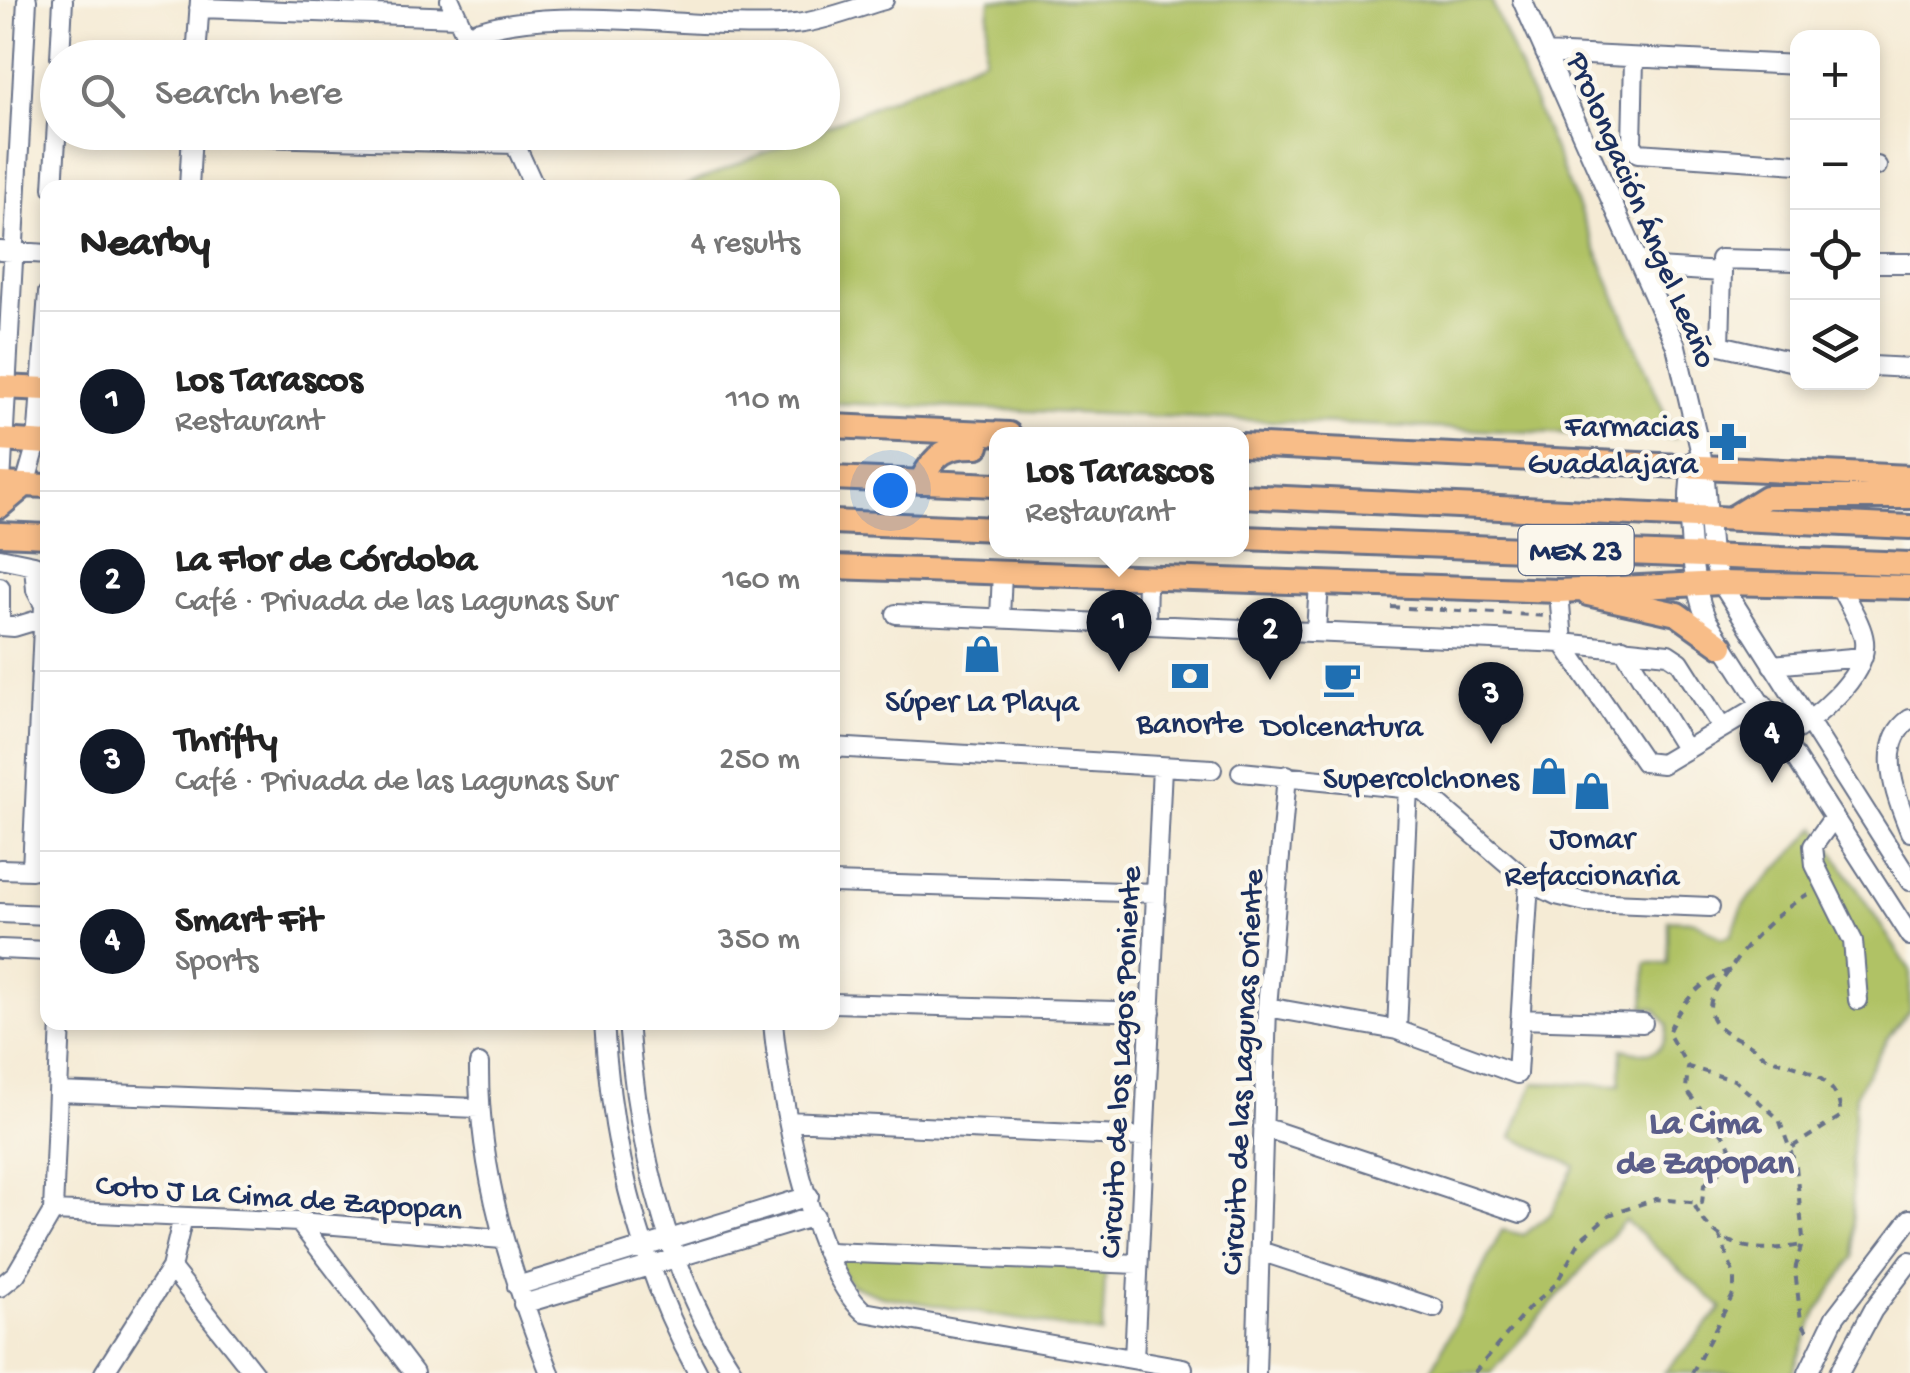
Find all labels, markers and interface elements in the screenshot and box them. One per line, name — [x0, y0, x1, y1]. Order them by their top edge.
map controls — [1790, 30, 1880, 390]
button: + — [1790, 30, 1880, 120]
search box — [40, 40, 840, 150]
street label: Prolongación Ángel Leaño — [1555, 47, 1723, 374]
icon: search — [75, 68, 130, 123]
text: Search here — [155, 73, 342, 117]
button: − — [1790, 120, 1880, 210]
button: locate — [1790, 210, 1880, 300]
text: Nearby — [80, 221, 210, 270]
text: 4 results — [691, 226, 800, 264]
button: layers — [1790, 300, 1880, 390]
text: Los Tarascos — [175, 360, 363, 404]
text: 1 — [106, 382, 119, 420]
text: 110 m — [726, 382, 800, 420]
text: Restaurant — [175, 404, 323, 442]
place label: Farmacias Guadalajara — [1528, 410, 1699, 485]
pharmacy icon: Farmacias Guadalajara — [1707, 421, 1749, 463]
popup — [989, 427, 1249, 557]
text: Los Tarascos — [1025, 451, 1213, 495]
your location — [865, 465, 916, 516]
text: Restaurant — [1025, 495, 1174, 533]
road number: MEX 23 — [1518, 525, 1634, 575]
text: La Flor de Córdoba — [175, 540, 477, 584]
text: 2 — [105, 562, 120, 600]
text: 160 m — [722, 562, 800, 600]
text: Café · Privada de las Lagunas Sur — [175, 584, 617, 622]
pin: 1 — [1086, 590, 1152, 672]
pin: 2 — [1238, 598, 1302, 680]
shop icon: Súper La Playa — [961, 633, 1003, 675]
bank icon: Banorte — [1169, 655, 1211, 697]
cafe icon: Dolcenatura — [1321, 658, 1363, 700]
pin: 3 — [1458, 662, 1524, 744]
place label: Súper La Playa — [885, 685, 1080, 723]
pin: 4 — [1740, 700, 1804, 783]
place label: Banorte — [1136, 707, 1244, 745]
place label: Dolcenatura — [1259, 710, 1424, 748]
text: Thrifty — [175, 720, 278, 764]
text: 3 — [104, 742, 121, 780]
text: 250 m — [719, 742, 800, 780]
shop icon: Supercolchones — [1528, 755, 1570, 797]
place label: Supercolchones — [1323, 762, 1520, 800]
text: Café · Privada de las Lagunas Sur — [175, 764, 617, 802]
shop icon: Jomar Refaccionaria — [1571, 770, 1613, 812]
place label: Jomar Refaccionaria — [1504, 822, 1681, 897]
street label: Circuito de los Lagos Poniente — [1094, 865, 1152, 1259]
street label: Circuito de las Lagunas Oriente — [1215, 868, 1275, 1276]
text: Smart Fit — [175, 900, 322, 944]
text: 4 — [105, 922, 120, 960]
text: 350 m — [718, 922, 800, 960]
text: Sports — [175, 944, 258, 982]
district label: La Cima de Zapopan — [1616, 1105, 1794, 1186]
street label: Coto J La Cima de Zapopan — [94, 1168, 463, 1232]

